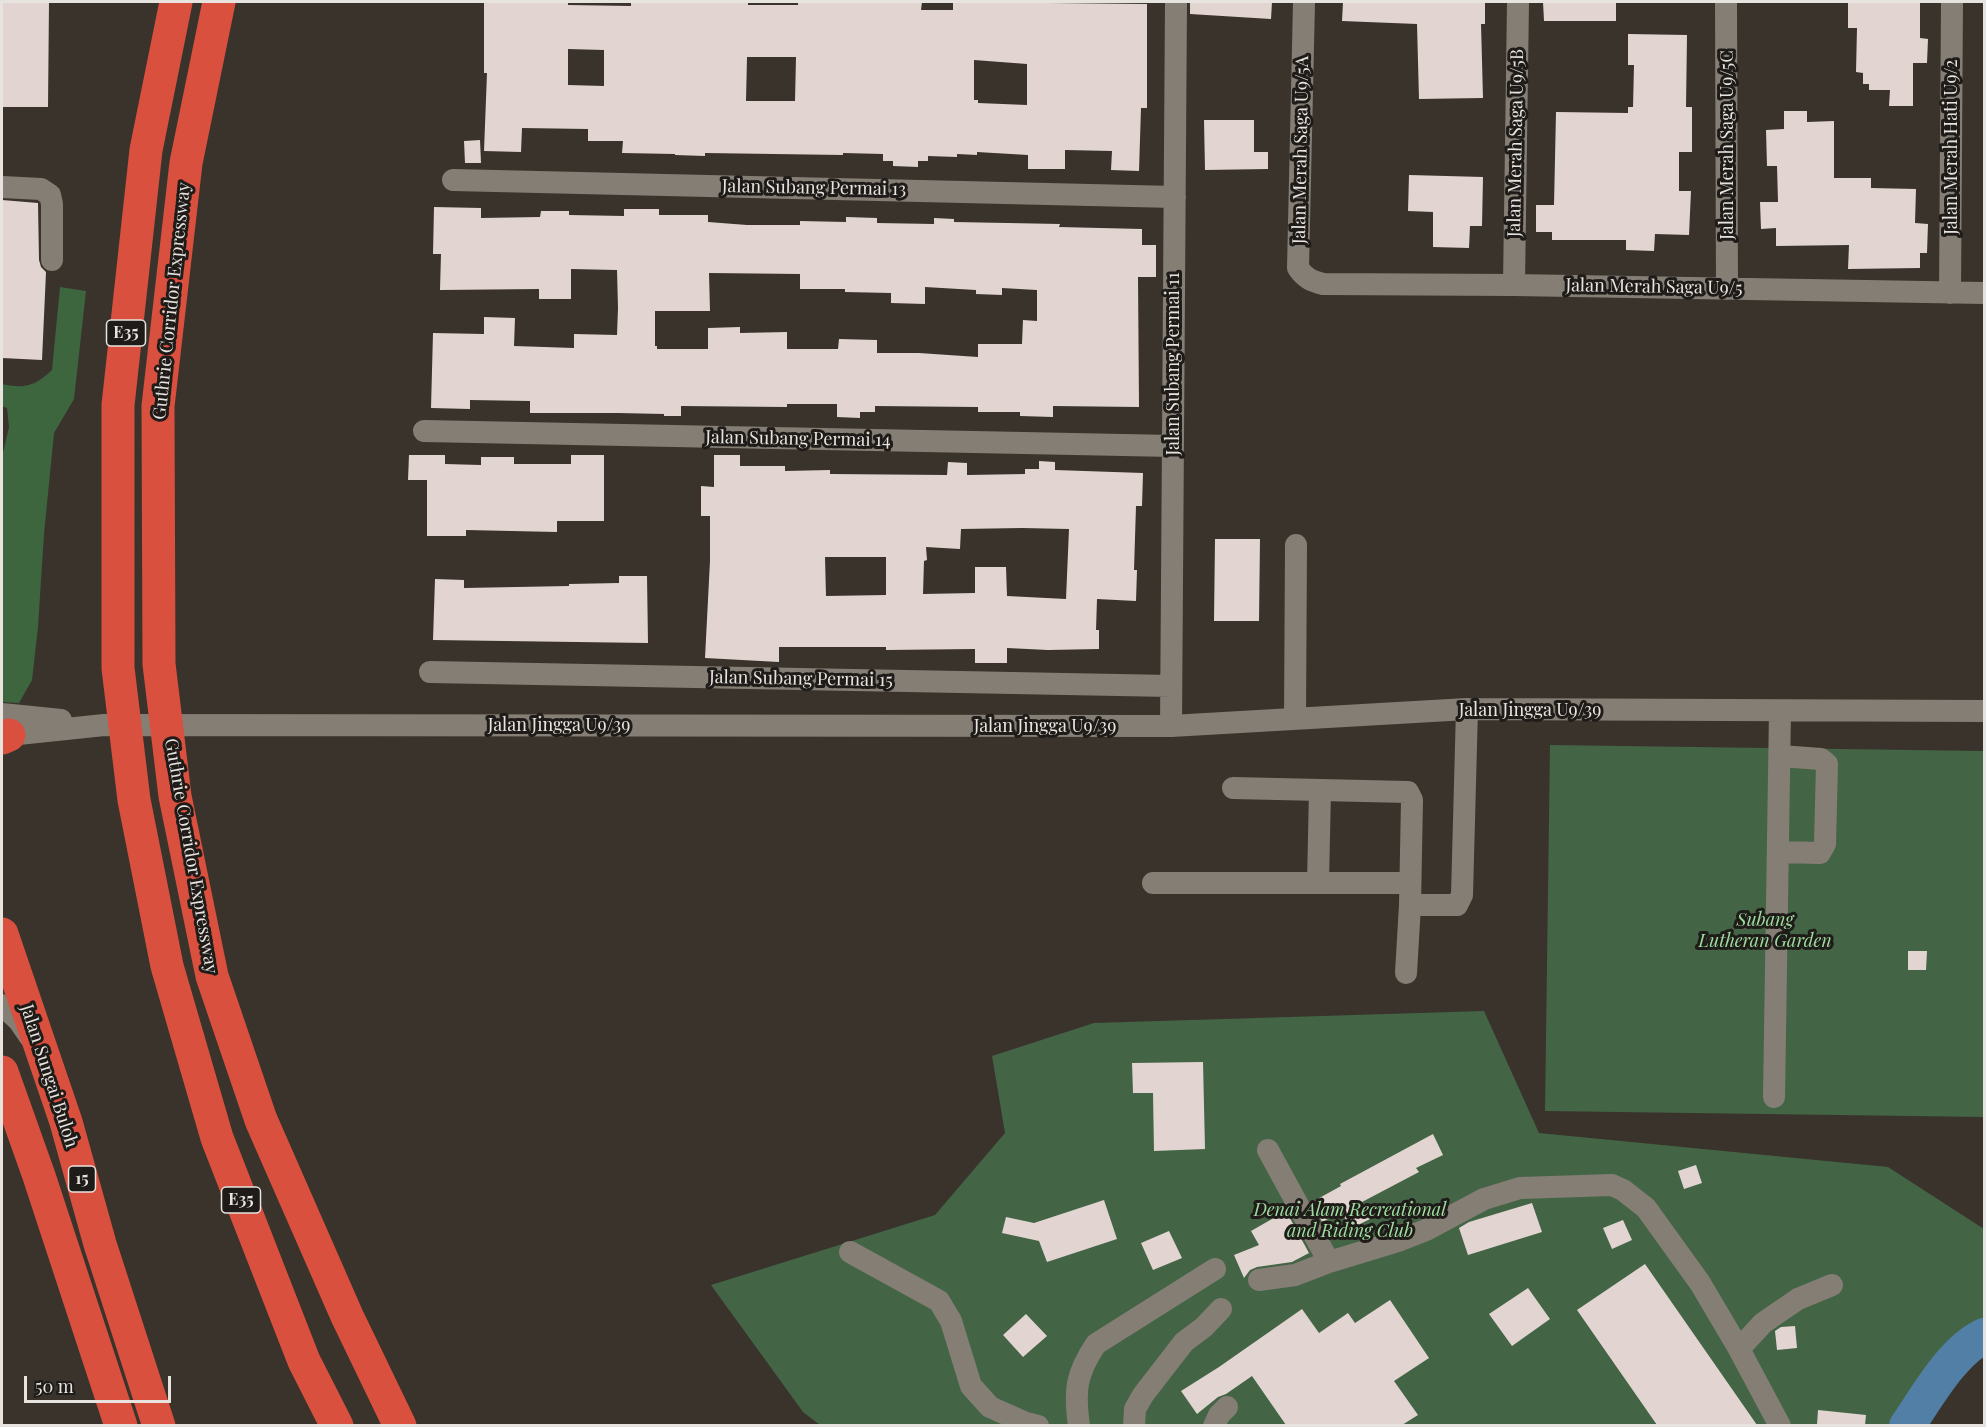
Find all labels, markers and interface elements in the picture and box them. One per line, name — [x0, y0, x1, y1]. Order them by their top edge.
street label: Jalan Merah Saga U9/5B — [1504, 49, 1528, 237]
street label: Jalan Merah Saga U9/5C — [1716, 50, 1738, 240]
street label: Jalan Merah Saga U9/5A — [1289, 56, 1313, 244]
street label: Jalan Merah Hati U9/2 — [1940, 59, 1962, 235]
street label: Jalan Subang Permai 13 — [722, 176, 906, 200]
street label: Guthrie Corridor Expressway — [149, 181, 195, 421]
street label: Jalan Subang Permai 11 — [1162, 272, 1184, 456]
street label: Jalan Merah Saga U9/5 — [1565, 275, 1743, 299]
road number: E35 — [106, 320, 146, 346]
street label: Jalan Subang Permai 14 — [705, 427, 891, 451]
street label: Jalan Subang Permai 15 — [709, 667, 893, 691]
street label: Jalan Jingga U9/39 — [1459, 699, 1601, 721]
street label: Jalan Jingga U9/39 — [488, 714, 630, 736]
street label: Jalan Jingga U9/39 — [974, 715, 1116, 737]
street label: Guthrie Corridor Expressway — [160, 737, 222, 975]
park label: Subang Lutheran Garden — [1698, 909, 1832, 952]
street label: Jalan Sungai Buloh — [16, 1002, 82, 1150]
road number: 15 — [68, 1166, 96, 1192]
road number: E35 — [222, 1187, 260, 1213]
park label: Denai Alam Recreational and Riding Club — [1254, 1199, 1446, 1242]
scale bar — [27, 1364, 174, 1402]
text: 50 m — [35, 1374, 74, 1398]

